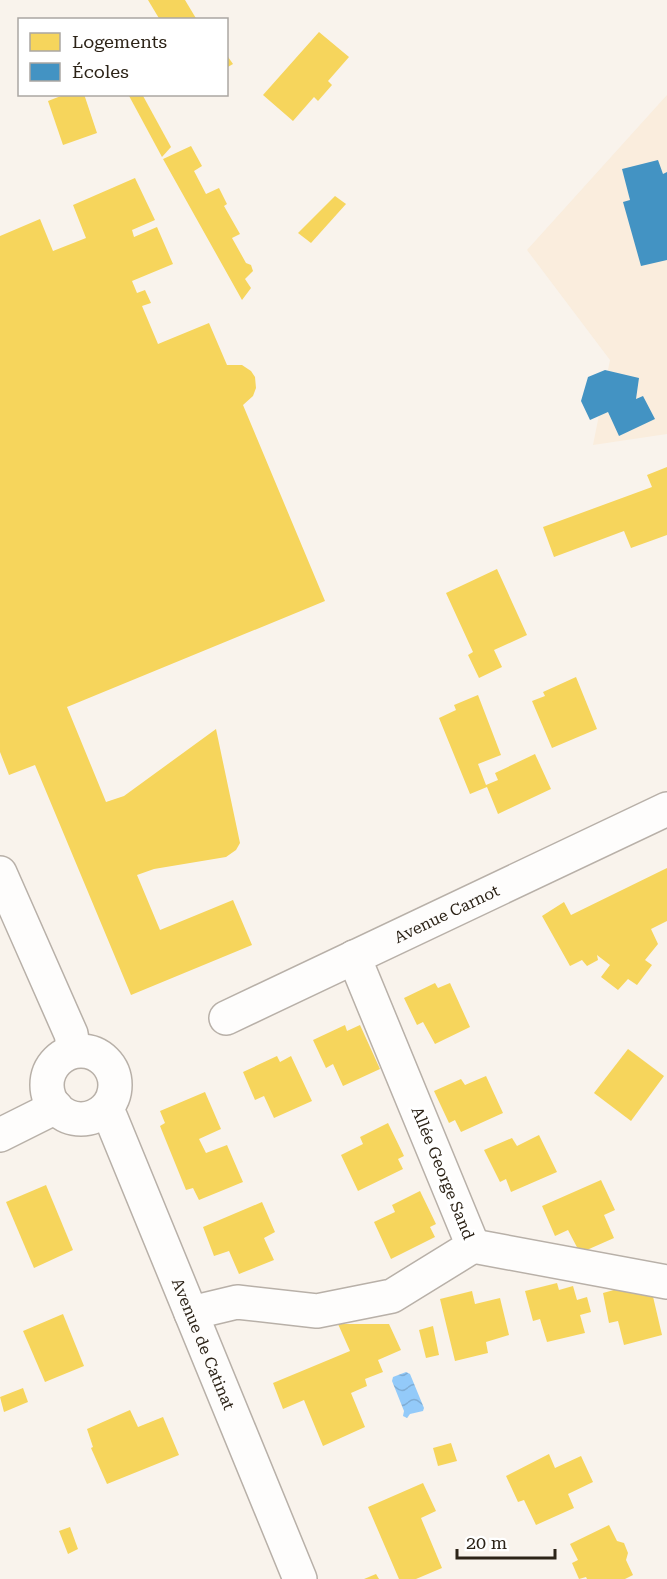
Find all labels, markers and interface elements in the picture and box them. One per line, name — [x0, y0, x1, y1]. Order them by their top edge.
legend — [18, 18, 228, 96]
text: Logements — [72, 31, 167, 52]
text: Écoles — [72, 61, 129, 82]
street label: Avenue Carnot — [391, 880, 502, 947]
street label: Allée George Sand — [408, 1104, 478, 1242]
street label: Avenue de Catinat — [168, 1275, 239, 1412]
scale bar — [457, 1522, 554, 1560]
text: 20 m — [466, 1532, 507, 1553]

